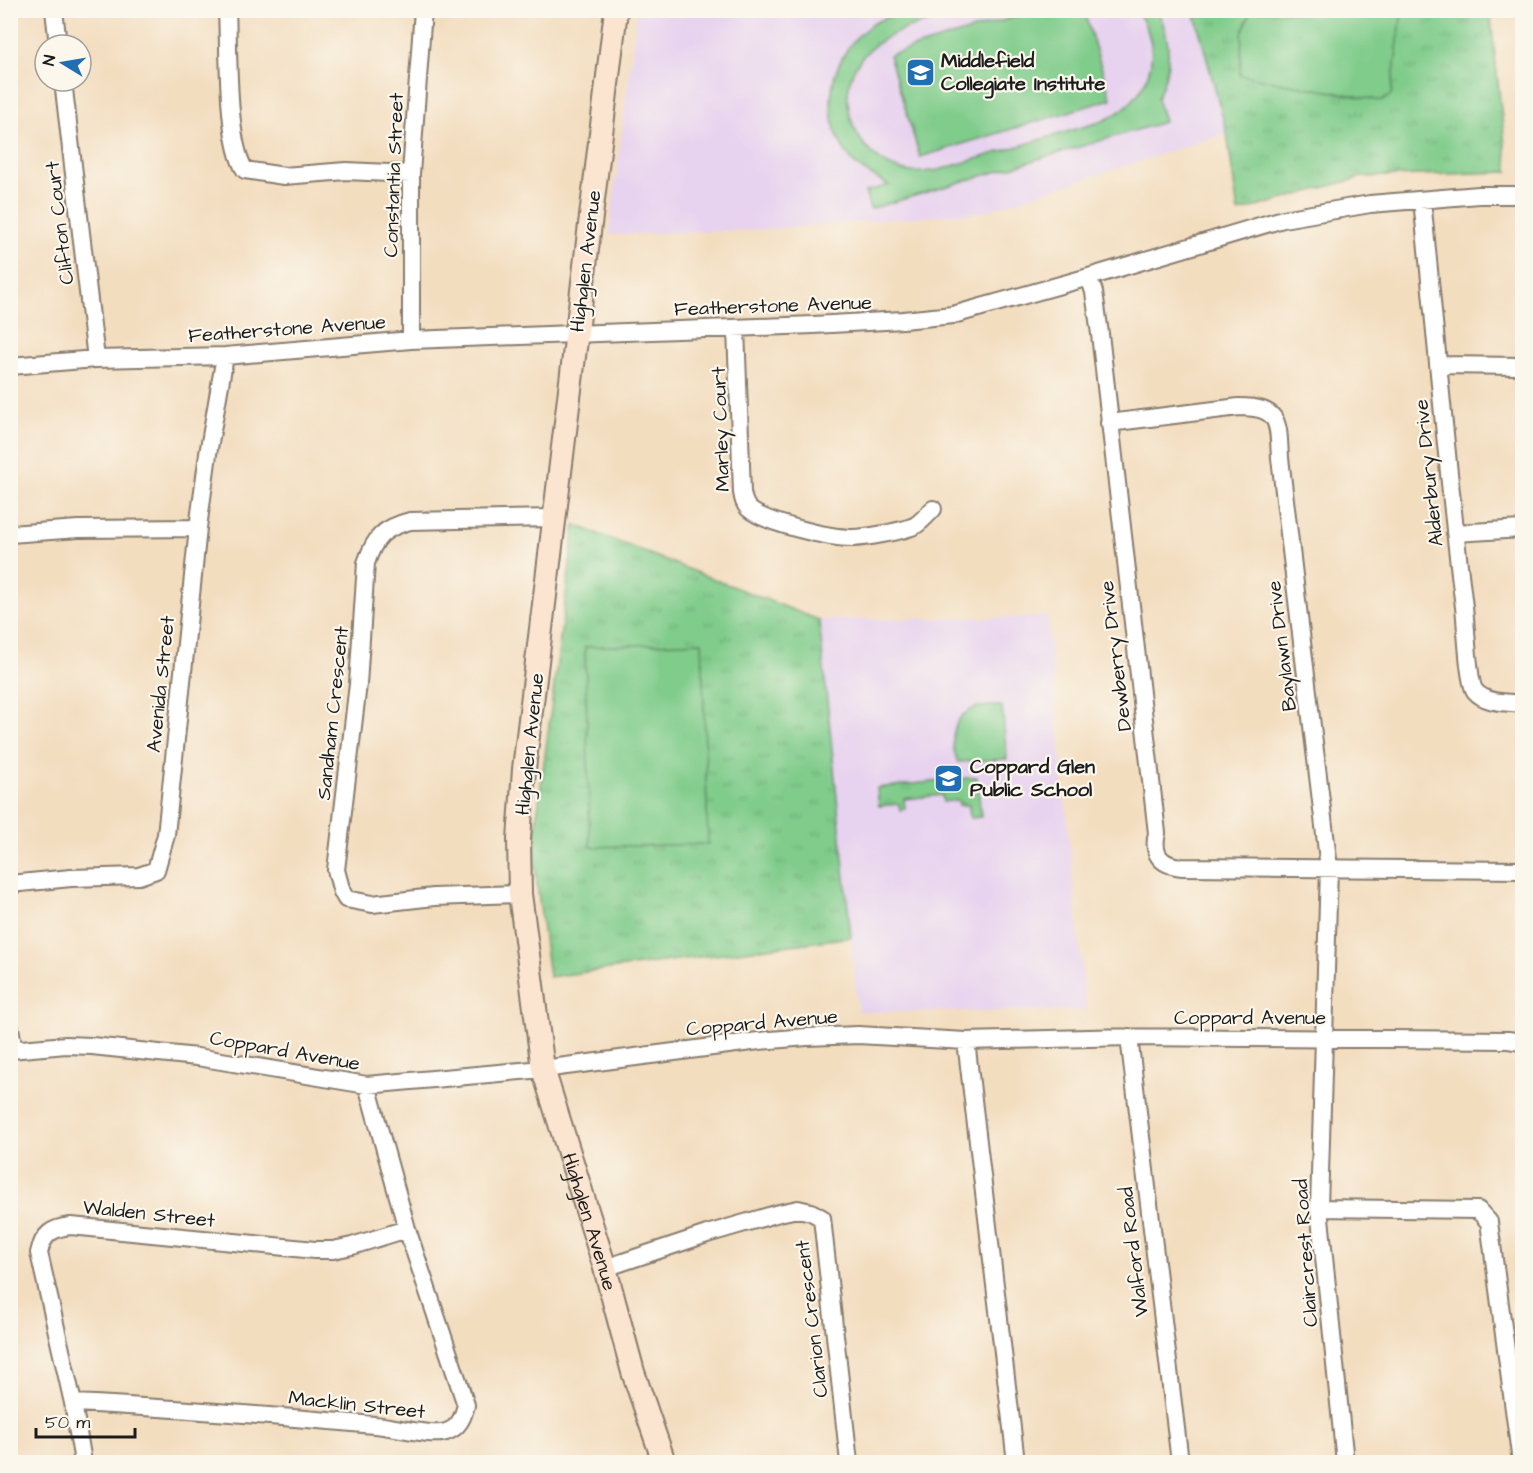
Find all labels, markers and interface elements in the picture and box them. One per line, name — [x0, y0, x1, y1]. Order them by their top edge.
north arrow — [33, 33, 93, 93]
place label: Middlefield Collegiate Institute — [941, 47, 1105, 99]
text: N — [38, 53, 61, 67]
school or university icon: Middlefield Collegiate Institute — [904, 56, 936, 88]
street label: Constantia Street — [377, 92, 411, 258]
street label: Clifton Court — [39, 160, 81, 286]
street label: Highglen Avenue — [563, 188, 610, 334]
street label: Featherstone Avenue — [674, 289, 873, 323]
street label: Featherstone Avenue — [187, 308, 387, 350]
street label: Marley Court — [705, 366, 738, 492]
street label: Alderbury Drive — [1407, 398, 1452, 548]
street label: Dewberry Drive — [1093, 579, 1140, 733]
street label: Baylawn Drive — [1260, 579, 1305, 713]
street label: Avenida Street — [140, 614, 182, 754]
street label: Sandham Crescent — [310, 625, 356, 801]
street label: Highglen Avenue — [509, 672, 552, 817]
place label: Coppard Glen Public School — [970, 753, 1095, 804]
school or university icon: Coppard Glen Public School — [933, 762, 965, 794]
street label: Coppard Avenue — [685, 1002, 839, 1044]
street label: Coppard Avenue — [1174, 1004, 1326, 1032]
street label: Coppard Avenue — [207, 1024, 362, 1078]
street label: Highglen Avenue — [555, 1150, 623, 1294]
street label: Claircrest Road — [1287, 1178, 1325, 1328]
street label: Walford Road — [1112, 1185, 1156, 1318]
street label: Walden Street — [81, 1193, 216, 1235]
street label: Clarion Crescent — [788, 1239, 836, 1399]
street label: Macklin Street — [287, 1384, 427, 1426]
scale bar — [36, 1401, 135, 1439]
text: 50 m — [45, 1410, 90, 1435]

